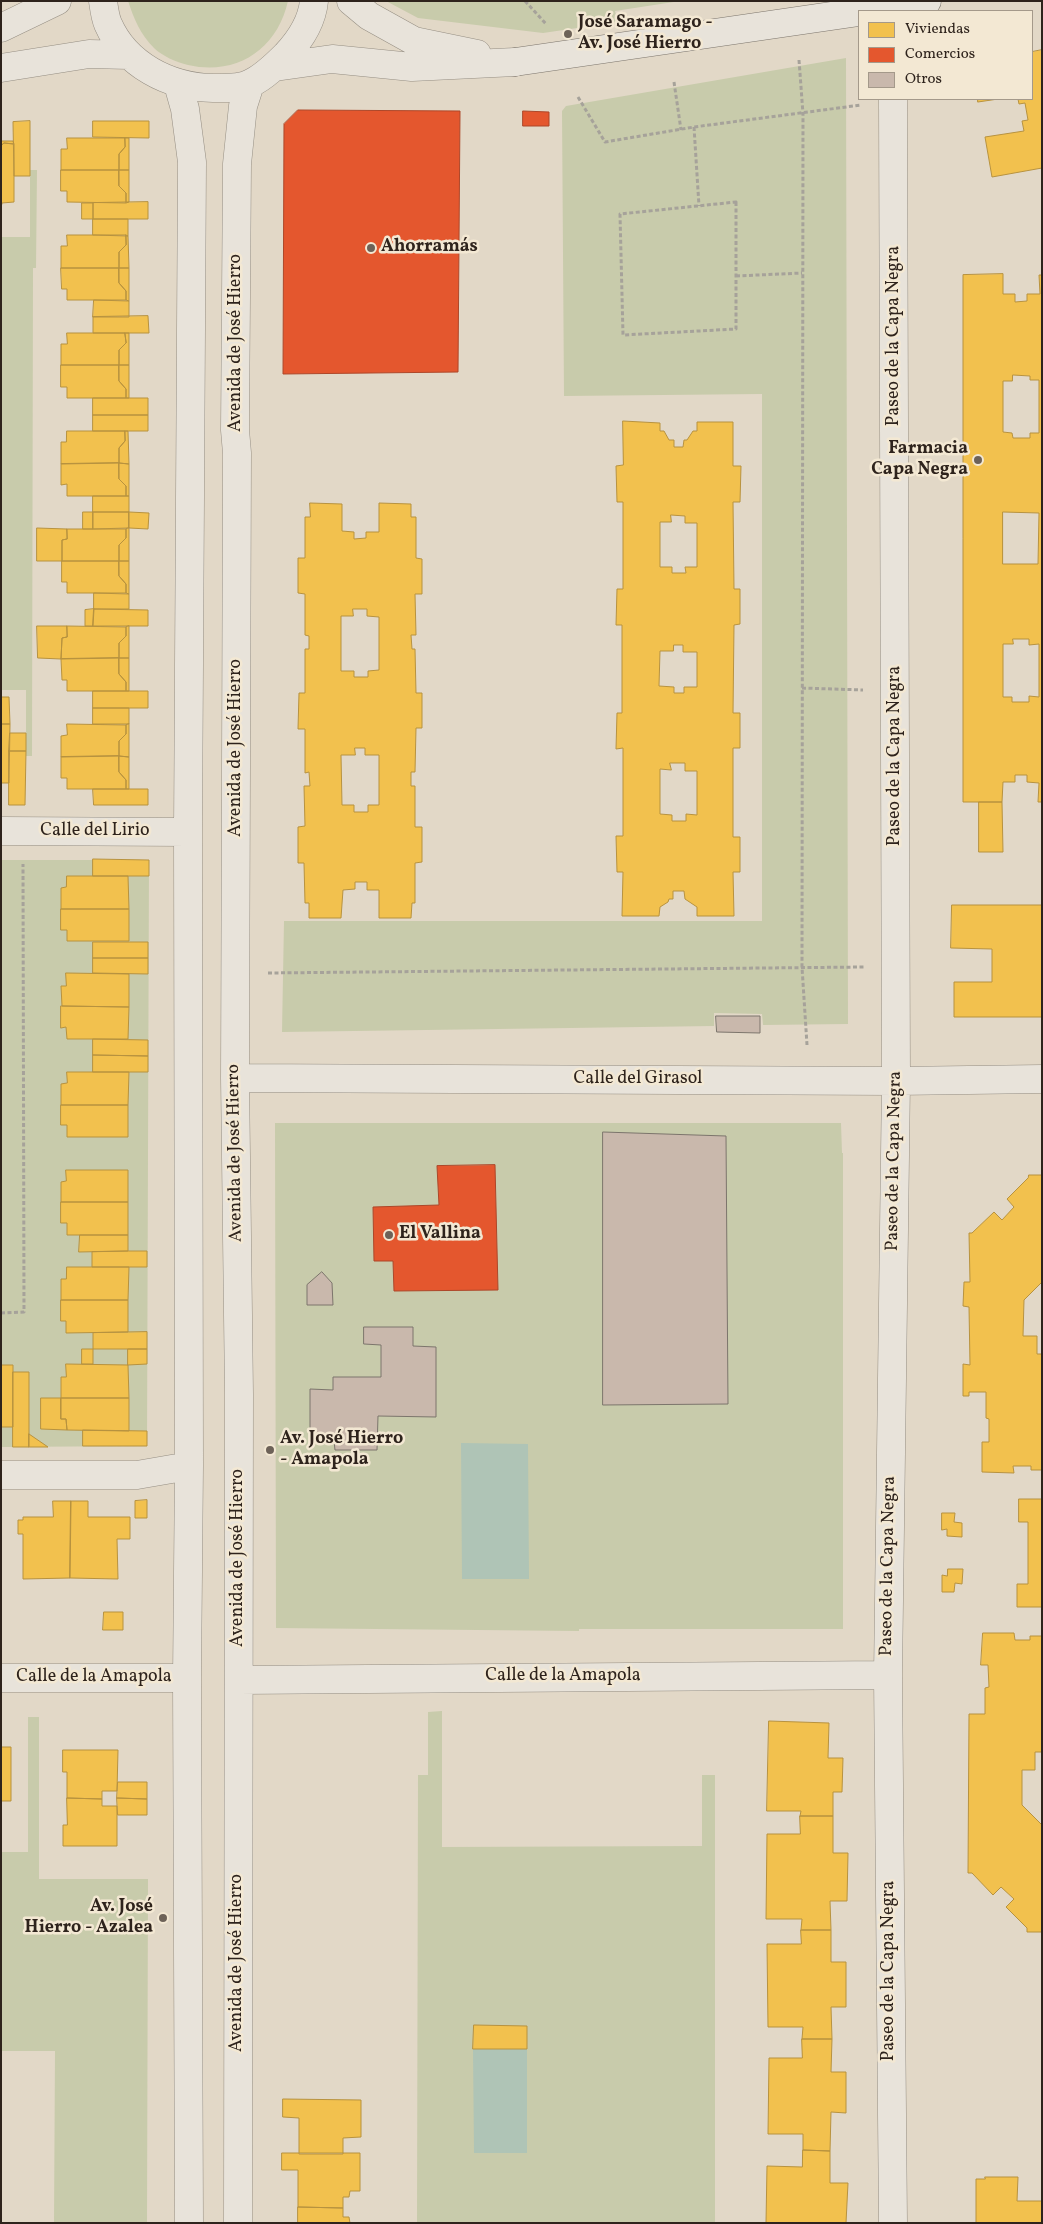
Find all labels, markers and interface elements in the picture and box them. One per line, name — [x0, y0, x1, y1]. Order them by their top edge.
legend — [858, 10, 1033, 100]
place label: José Saramago - Av. José Hierro — [578, 13, 713, 56]
text: Viviendas — [905, 19, 970, 40]
marker: José Saramago - Av. José Hierro — [562, 28, 574, 40]
text: Comercios — [905, 44, 975, 65]
text: Otros — [905, 69, 942, 90]
place label: Ahorramás — [381, 237, 478, 259]
marker: Ahorramás — [365, 242, 377, 254]
street label: Paseo de la Capa Negra — [884, 246, 906, 426]
street label: Avenida de José Hierro — [226, 254, 248, 432]
place label: Farmacia Capa Negra — [871, 439, 968, 482]
marker: Farmacia Capa Negra — [972, 454, 984, 466]
street label: Avenida de José Hierro — [226, 659, 248, 837]
street label: Paseo de la Capa Negra — [885, 666, 907, 846]
street label: Calle del Lirio — [40, 821, 150, 843]
street label: Avenida de José Hierro — [224, 1064, 248, 1242]
street label: Calle del Girasol — [574, 1069, 702, 1091]
street label: Paseo de la Capa Negra — [883, 1071, 907, 1251]
place label: El Vallina — [399, 1224, 481, 1246]
marker: El Vallina — [383, 1229, 395, 1241]
place label: Av. José Hierro - Amapola — [280, 1429, 403, 1472]
marker: Av. José Hierro - Amapola — [264, 1444, 276, 1456]
street label: Avenida de José Hierro — [228, 1469, 250, 1647]
street label: Paseo de la Capa Negra — [877, 1476, 901, 1656]
street label: Calle de la Amapola — [485, 1666, 641, 1688]
street label: Calle de la Amapola — [16, 1667, 172, 1689]
street label: Avenida de José Hierro — [227, 1874, 249, 2052]
street label: Paseo de la Capa Negra — [879, 1881, 901, 2061]
place label: Av. José Hierro - Azalea — [25, 1897, 153, 1940]
marker: Av. José Hierro - Azalea — [157, 1912, 169, 1924]

